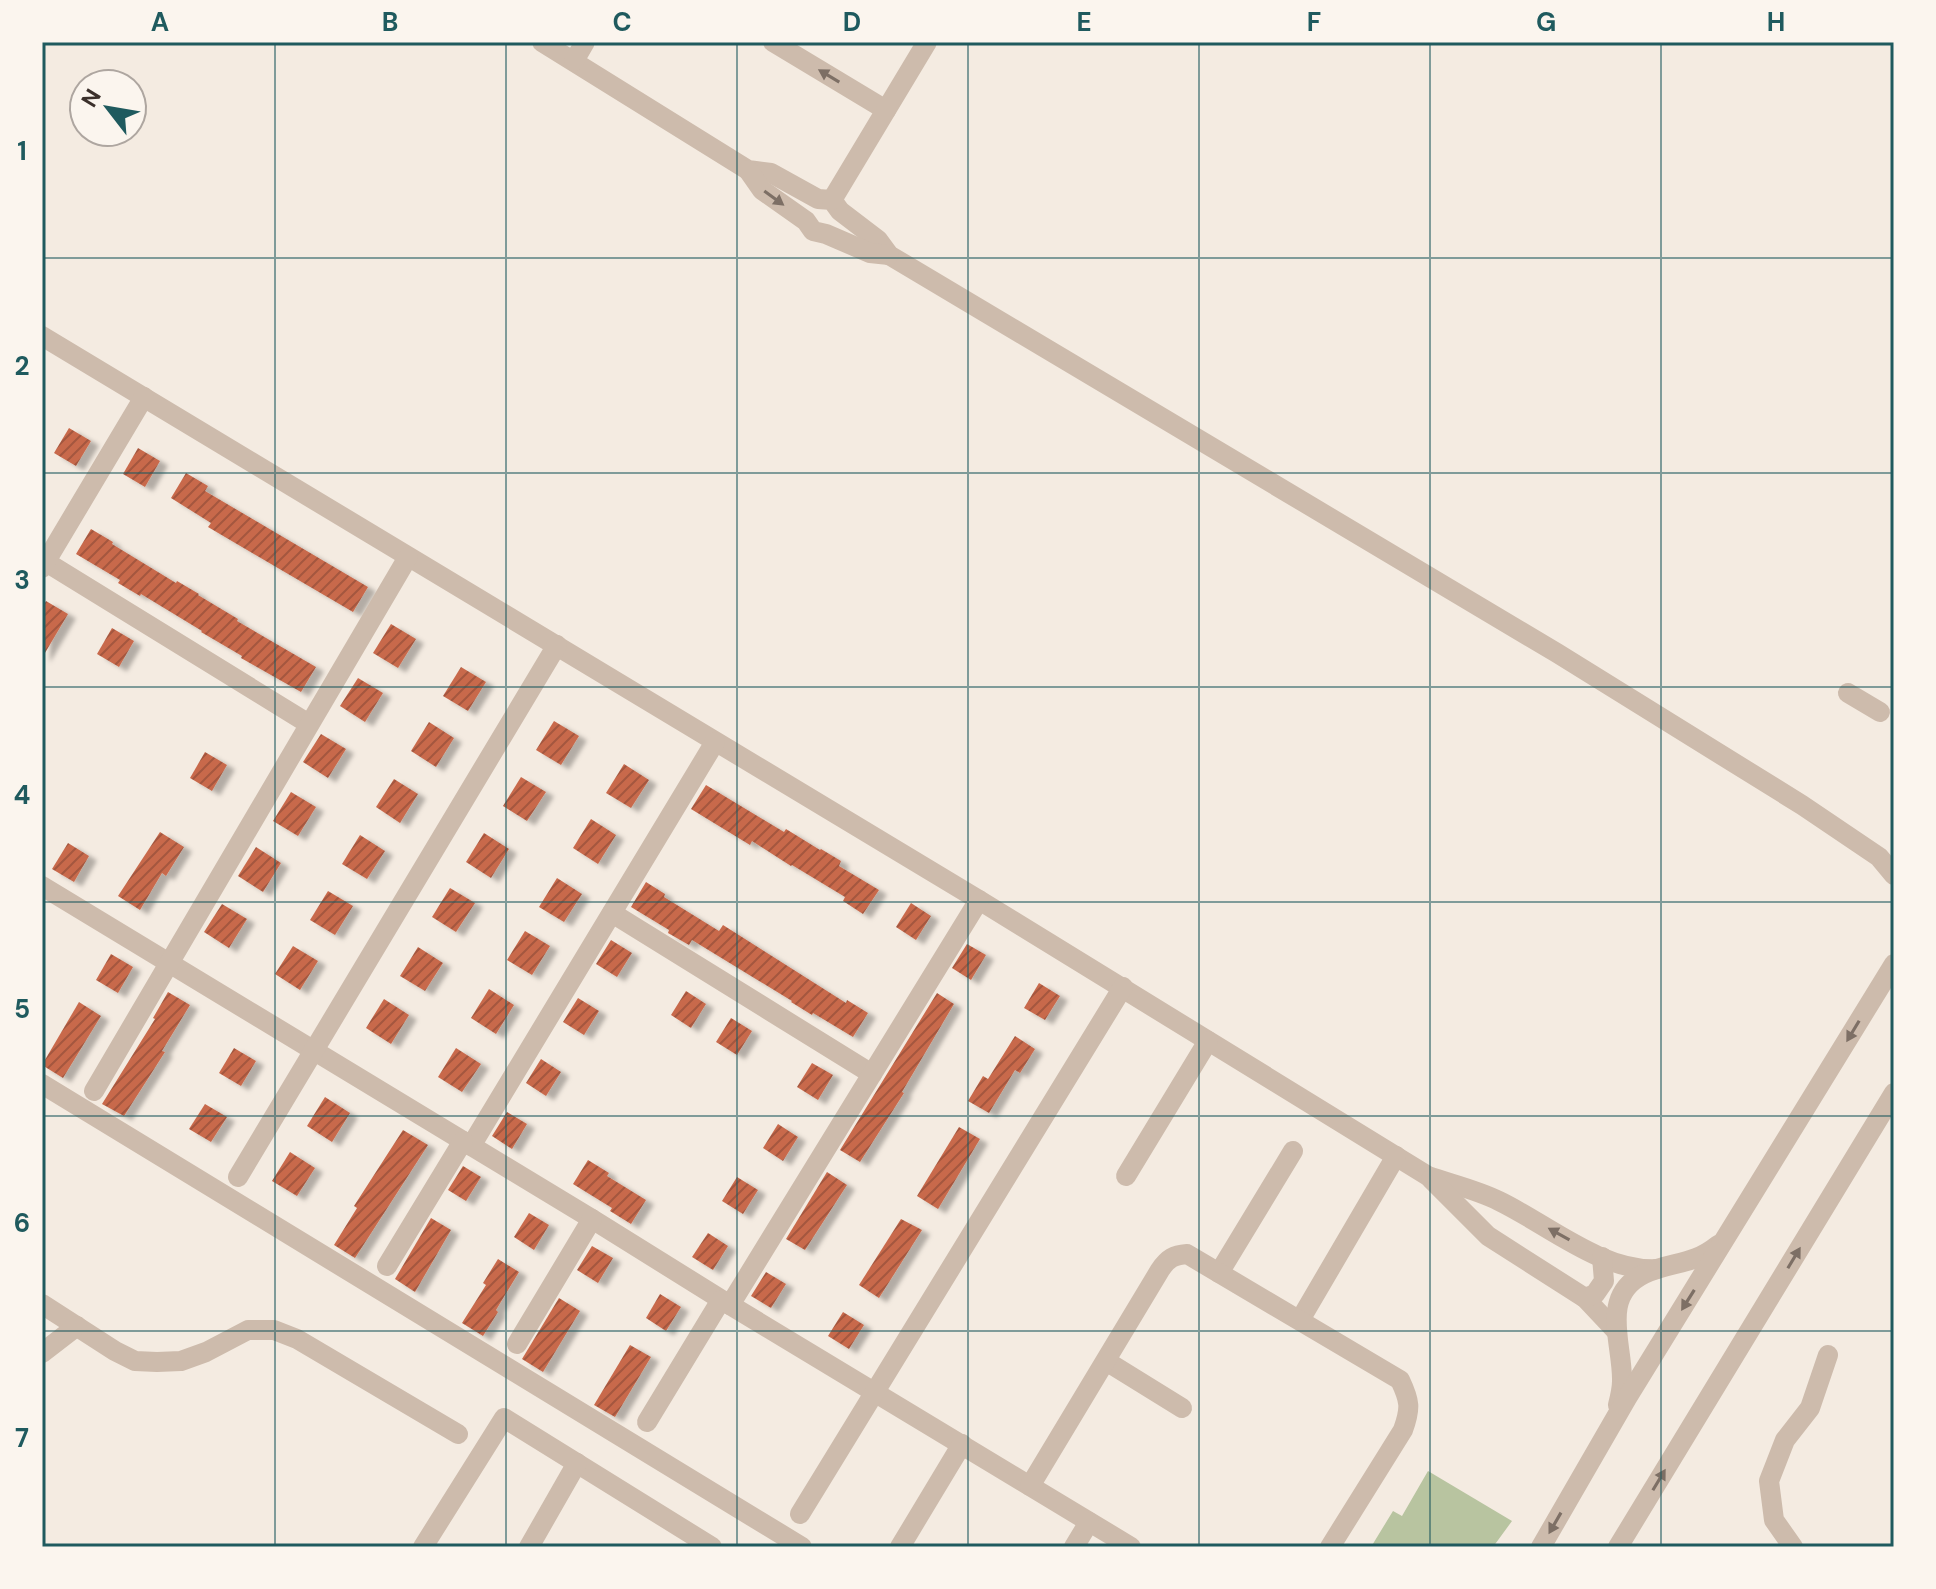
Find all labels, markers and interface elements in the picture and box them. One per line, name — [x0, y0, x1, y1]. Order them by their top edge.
text: A — [151, 5, 169, 39]
text: B — [382, 5, 398, 39]
text: C — [612, 5, 632, 39]
text: D — [843, 5, 861, 39]
text: E — [1076, 5, 1092, 39]
text: F — [1307, 5, 1321, 39]
text: G — [1536, 5, 1556, 39]
text: H — [1767, 5, 1785, 39]
north arrow — [68, 68, 148, 148]
one-way arrow — [818, 69, 840, 83]
text: N — [75, 84, 108, 112]
text: 1 — [17, 134, 27, 168]
one-way arrow — [763, 190, 785, 206]
text: 2 — [14, 349, 30, 383]
text: 3 — [14, 563, 30, 597]
text: 4 — [14, 778, 30, 812]
text: 5 — [14, 992, 30, 1026]
one-way arrow — [1847, 1020, 1861, 1042]
text: 6 — [14, 1206, 30, 1240]
one-way arrow — [1548, 1227, 1570, 1241]
one-way arrow — [1786, 1247, 1800, 1269]
one-way arrow — [1682, 1289, 1696, 1311]
text: 7 — [15, 1421, 29, 1455]
one-way arrow — [1651, 1469, 1665, 1491]
one-way arrow — [1548, 1512, 1562, 1534]

